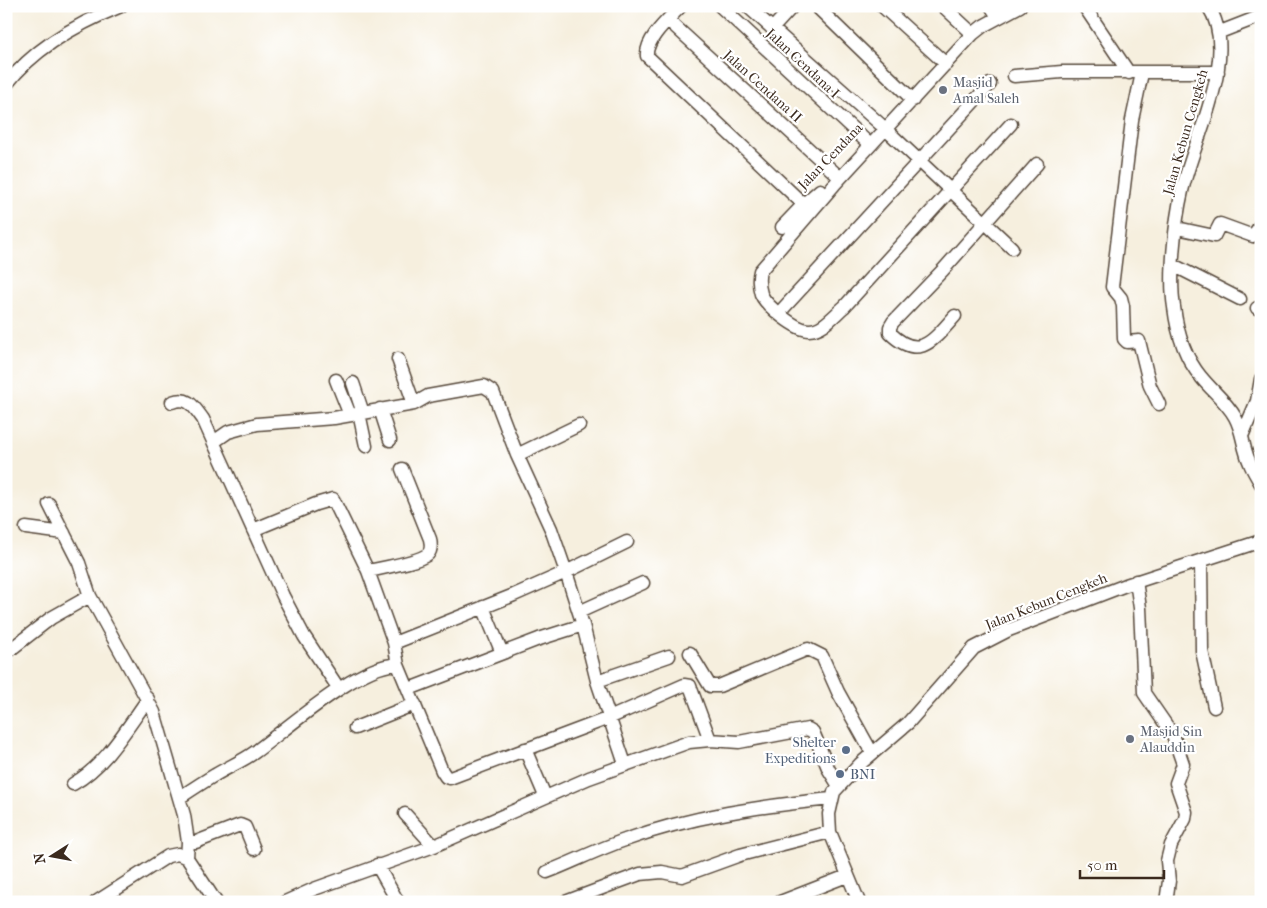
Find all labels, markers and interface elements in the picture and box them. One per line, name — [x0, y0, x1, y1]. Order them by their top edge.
street label: Jalan Cendana I — [762, 24, 843, 102]
street label: Jalan Cendana II — [719, 46, 806, 126]
street label: Jalan Kebun Cengkeh — [1159, 67, 1212, 198]
place label: Masjid Amal Saleh — [952, 74, 1019, 107]
marker: Masjid Amal Saleh — [937, 84, 949, 96]
street label: Jalan Cendana — [794, 119, 867, 194]
street label: Jalan Kebun Cengkeh — [982, 569, 1110, 634]
place label: Masjid Sin Alauddin — [1139, 723, 1202, 756]
marker: Masjid Sin Alauddin — [1124, 733, 1136, 745]
place label: Shelter Expeditions — [765, 734, 836, 767]
marker: Shelter Expeditions — [840, 744, 852, 756]
place label: BNI — [850, 766, 876, 783]
marker: BNI — [834, 768, 846, 780]
north arrow — [28, 830, 78, 880]
scale bar — [1080, 848, 1163, 880]
text: N — [30, 851, 49, 865]
text: 50 m — [1087, 856, 1118, 874]

